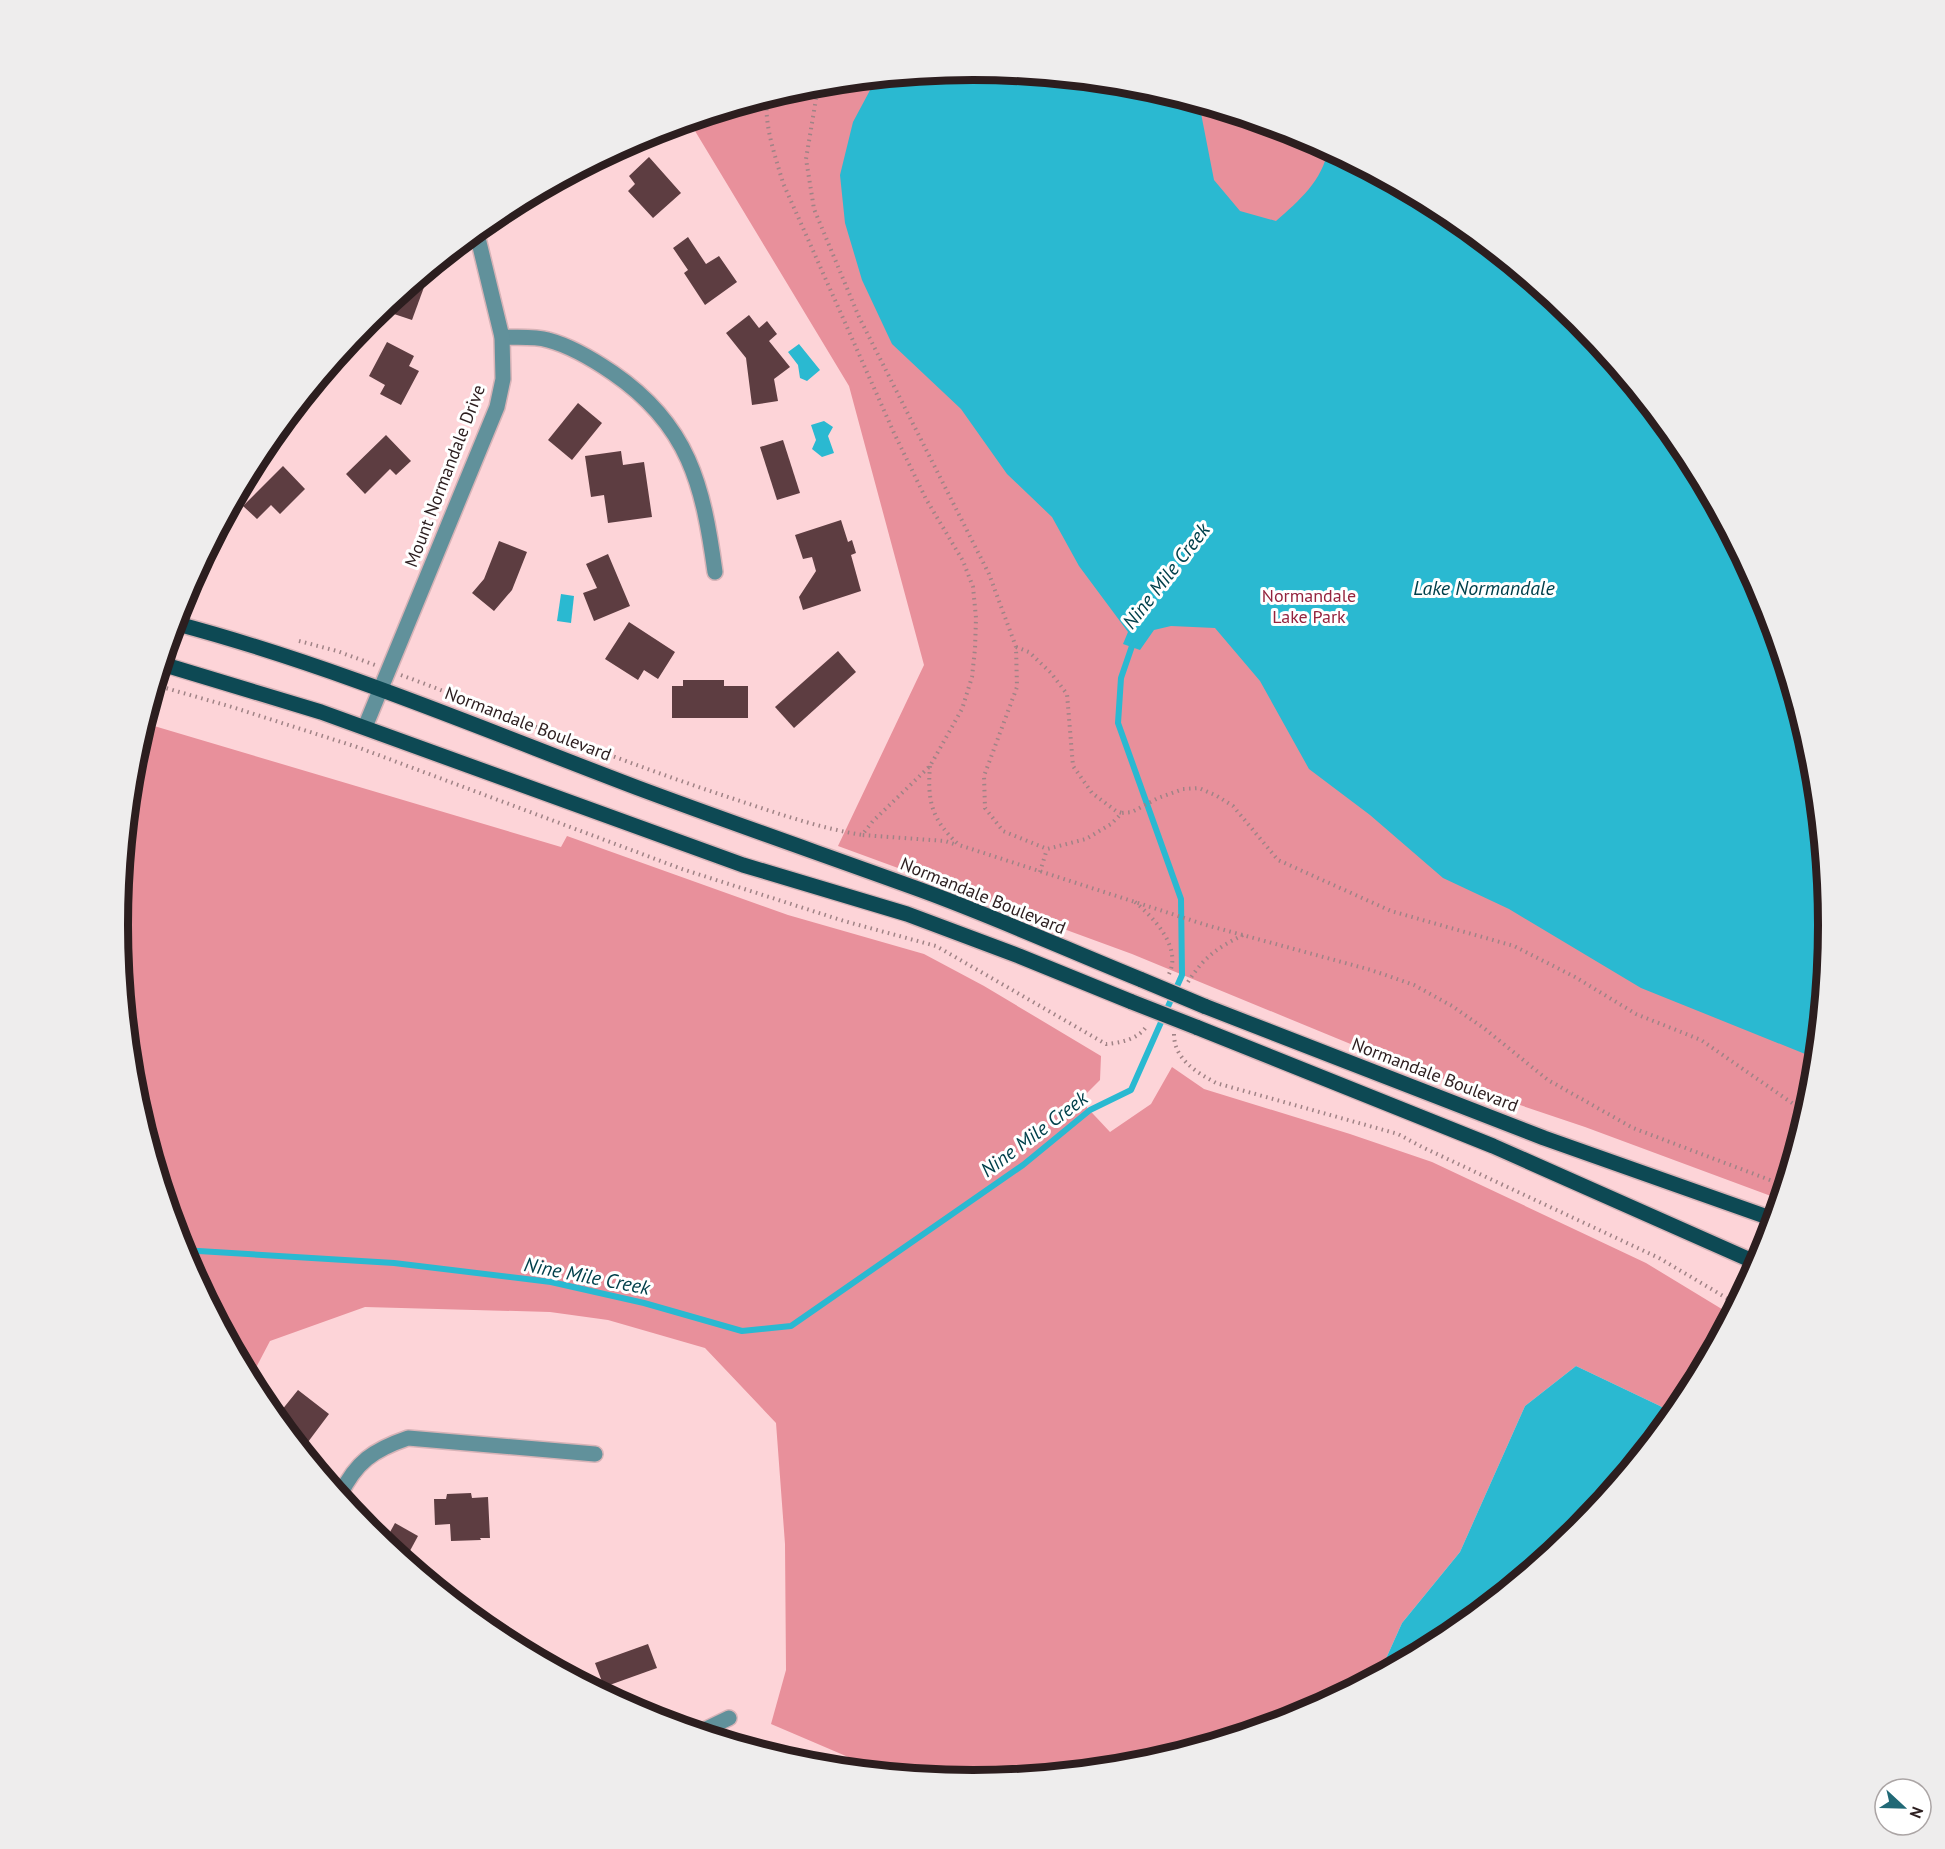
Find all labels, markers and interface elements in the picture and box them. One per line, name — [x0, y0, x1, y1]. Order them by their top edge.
street label: Mount Normandale Drive — [399, 381, 490, 570]
water label: Nine Mile Creek — [1116, 517, 1216, 634]
water label: Lake Normandale — [1413, 575, 1555, 601]
park label: Normandale Lake Park — [1262, 584, 1356, 628]
street label: Normandale Boulevard — [442, 681, 615, 766]
street label: Normandale Boulevard — [897, 852, 1069, 939]
street label: Normandale Boulevard — [1349, 1032, 1522, 1117]
water label: Nine Mile Creek — [975, 1085, 1094, 1183]
water label: Nine Mile Creek — [522, 1251, 653, 1301]
north arrow — [1873, 1777, 1933, 1837]
text: N — [1906, 1804, 1928, 1821]

